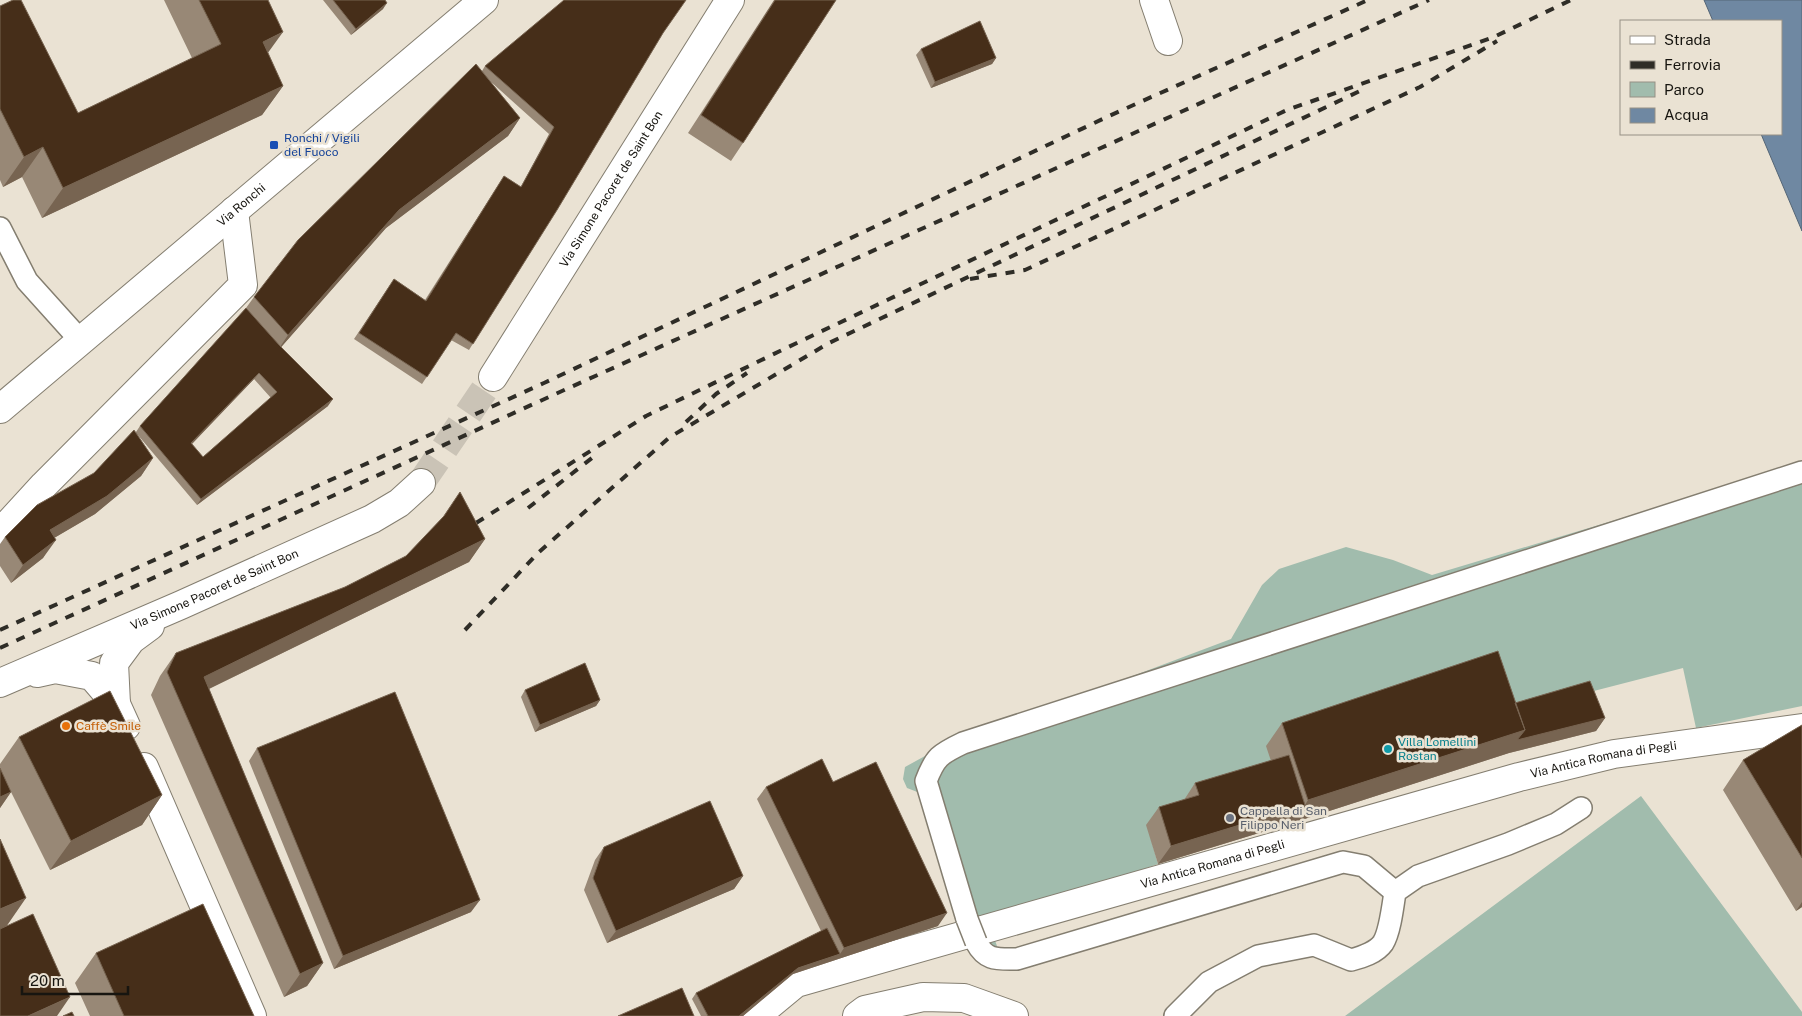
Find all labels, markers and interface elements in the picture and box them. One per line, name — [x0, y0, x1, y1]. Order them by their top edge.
legend — [1620, 20, 1782, 135]
text: Strada — [1664, 31, 1711, 48]
text: Ferrovia — [1664, 56, 1721, 73]
text: Parco — [1664, 81, 1704, 98]
text: Acqua — [1664, 106, 1709, 123]
street label: Via Simone Pacoret de Saint Bon — [557, 108, 666, 270]
place label: Ronchi / Vigili del Fuoco — [284, 131, 360, 159]
marker: Ronchi / Vigili del Fuoco — [268, 139, 280, 151]
street label: Via Ronchi — [214, 181, 268, 229]
street label: Via Simone Pacoret de Saint Bon — [128, 546, 301, 633]
place label: Caffè Smile — [76, 719, 141, 733]
marker: Caffè Smile — [60, 720, 72, 732]
place label: Villa Lomellini Rostan — [1398, 735, 1476, 763]
street label: Via Antica Romana di Pegli — [1529, 738, 1678, 781]
marker: Villa Lomellini Rostan — [1382, 743, 1394, 755]
place label: Cappella di San Filippo Neri — [1240, 804, 1327, 832]
marker: Cappella di San Filippo Neri — [1224, 812, 1236, 824]
street label: Via Antica Romana di Pegli — [1139, 837, 1286, 891]
scale bar — [22, 964, 129, 996]
text: 20 m — [30, 972, 65, 989]

